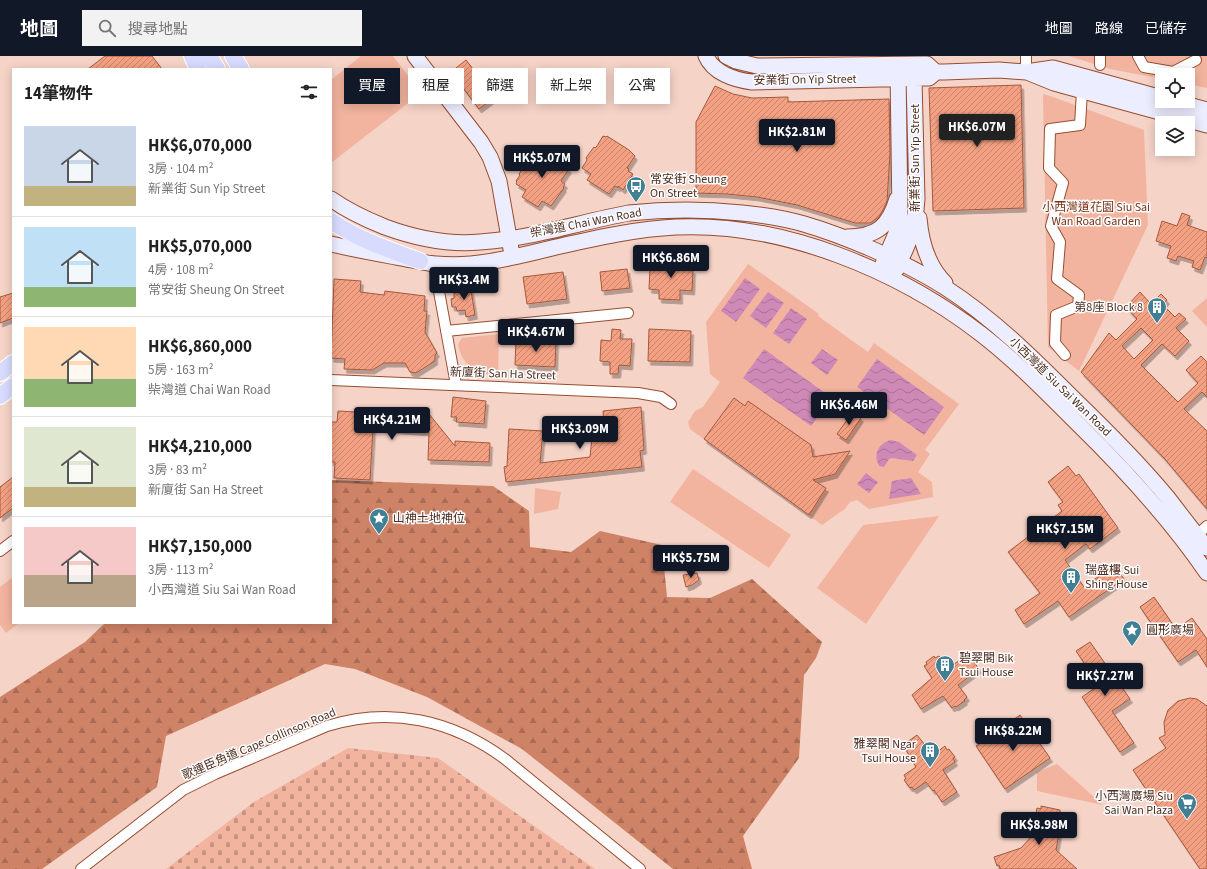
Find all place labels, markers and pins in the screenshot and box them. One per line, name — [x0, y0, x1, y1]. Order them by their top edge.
pin: HK$6.07M — [936, 114, 1018, 148]
pin: HK$2.81M — [756, 119, 838, 153]
pin: HK$5.07M — [501, 145, 583, 179]
place label: 常安街 Sheung On Street — [650, 171, 726, 202]
bus stop icon: 常安街 Sheung On Street — [625, 175, 647, 203]
pin: HK$6.86M — [630, 245, 712, 279]
pin: HK$3.4M — [427, 267, 501, 301]
building icon: 第8座 Block 8 — [1146, 296, 1168, 324]
place label: 第8座 Block 8 — [1074, 299, 1143, 316]
pin: HK$4.67M — [495, 319, 577, 353]
pin: HK$6.46M — [808, 392, 890, 426]
pin: HK$4.21M — [351, 407, 433, 441]
pin: HK$3.09M — [539, 416, 621, 450]
place icon: 山神土地神位 — [368, 507, 390, 535]
place label: 山神土地神位 — [393, 510, 465, 527]
pin: HK$7.15M — [1024, 516, 1106, 550]
pin: HK$5.75M — [650, 545, 732, 579]
place label: 瑞盛樓 Sui Shing House — [1085, 562, 1148, 593]
building icon: 瑞盛樓 Sui Shing House — [1060, 566, 1082, 594]
place icon: 圓形廣場 — [1121, 619, 1143, 647]
place label: 圓形廣場 — [1146, 622, 1194, 639]
place label: 碧翠閣 Bik Tsui House — [959, 650, 1014, 681]
building icon: 碧翠閣 Bik Tsui House — [934, 654, 956, 682]
pin: HK$7.27M — [1064, 663, 1146, 697]
pin: HK$8.22M — [972, 718, 1054, 752]
place label: 雅翠閣 Ngar Tsui House — [854, 736, 917, 767]
building icon: 雅翠閣 Ngar Tsui House — [919, 740, 941, 768]
place label: 小西灣廣場 Siu Sai Wan Plaza — [1095, 788, 1173, 819]
supermarket icon: 小西灣廣場 Siu Sai Wan Plaza — [1176, 792, 1198, 820]
pin: HK$8.98M — [998, 812, 1080, 846]

